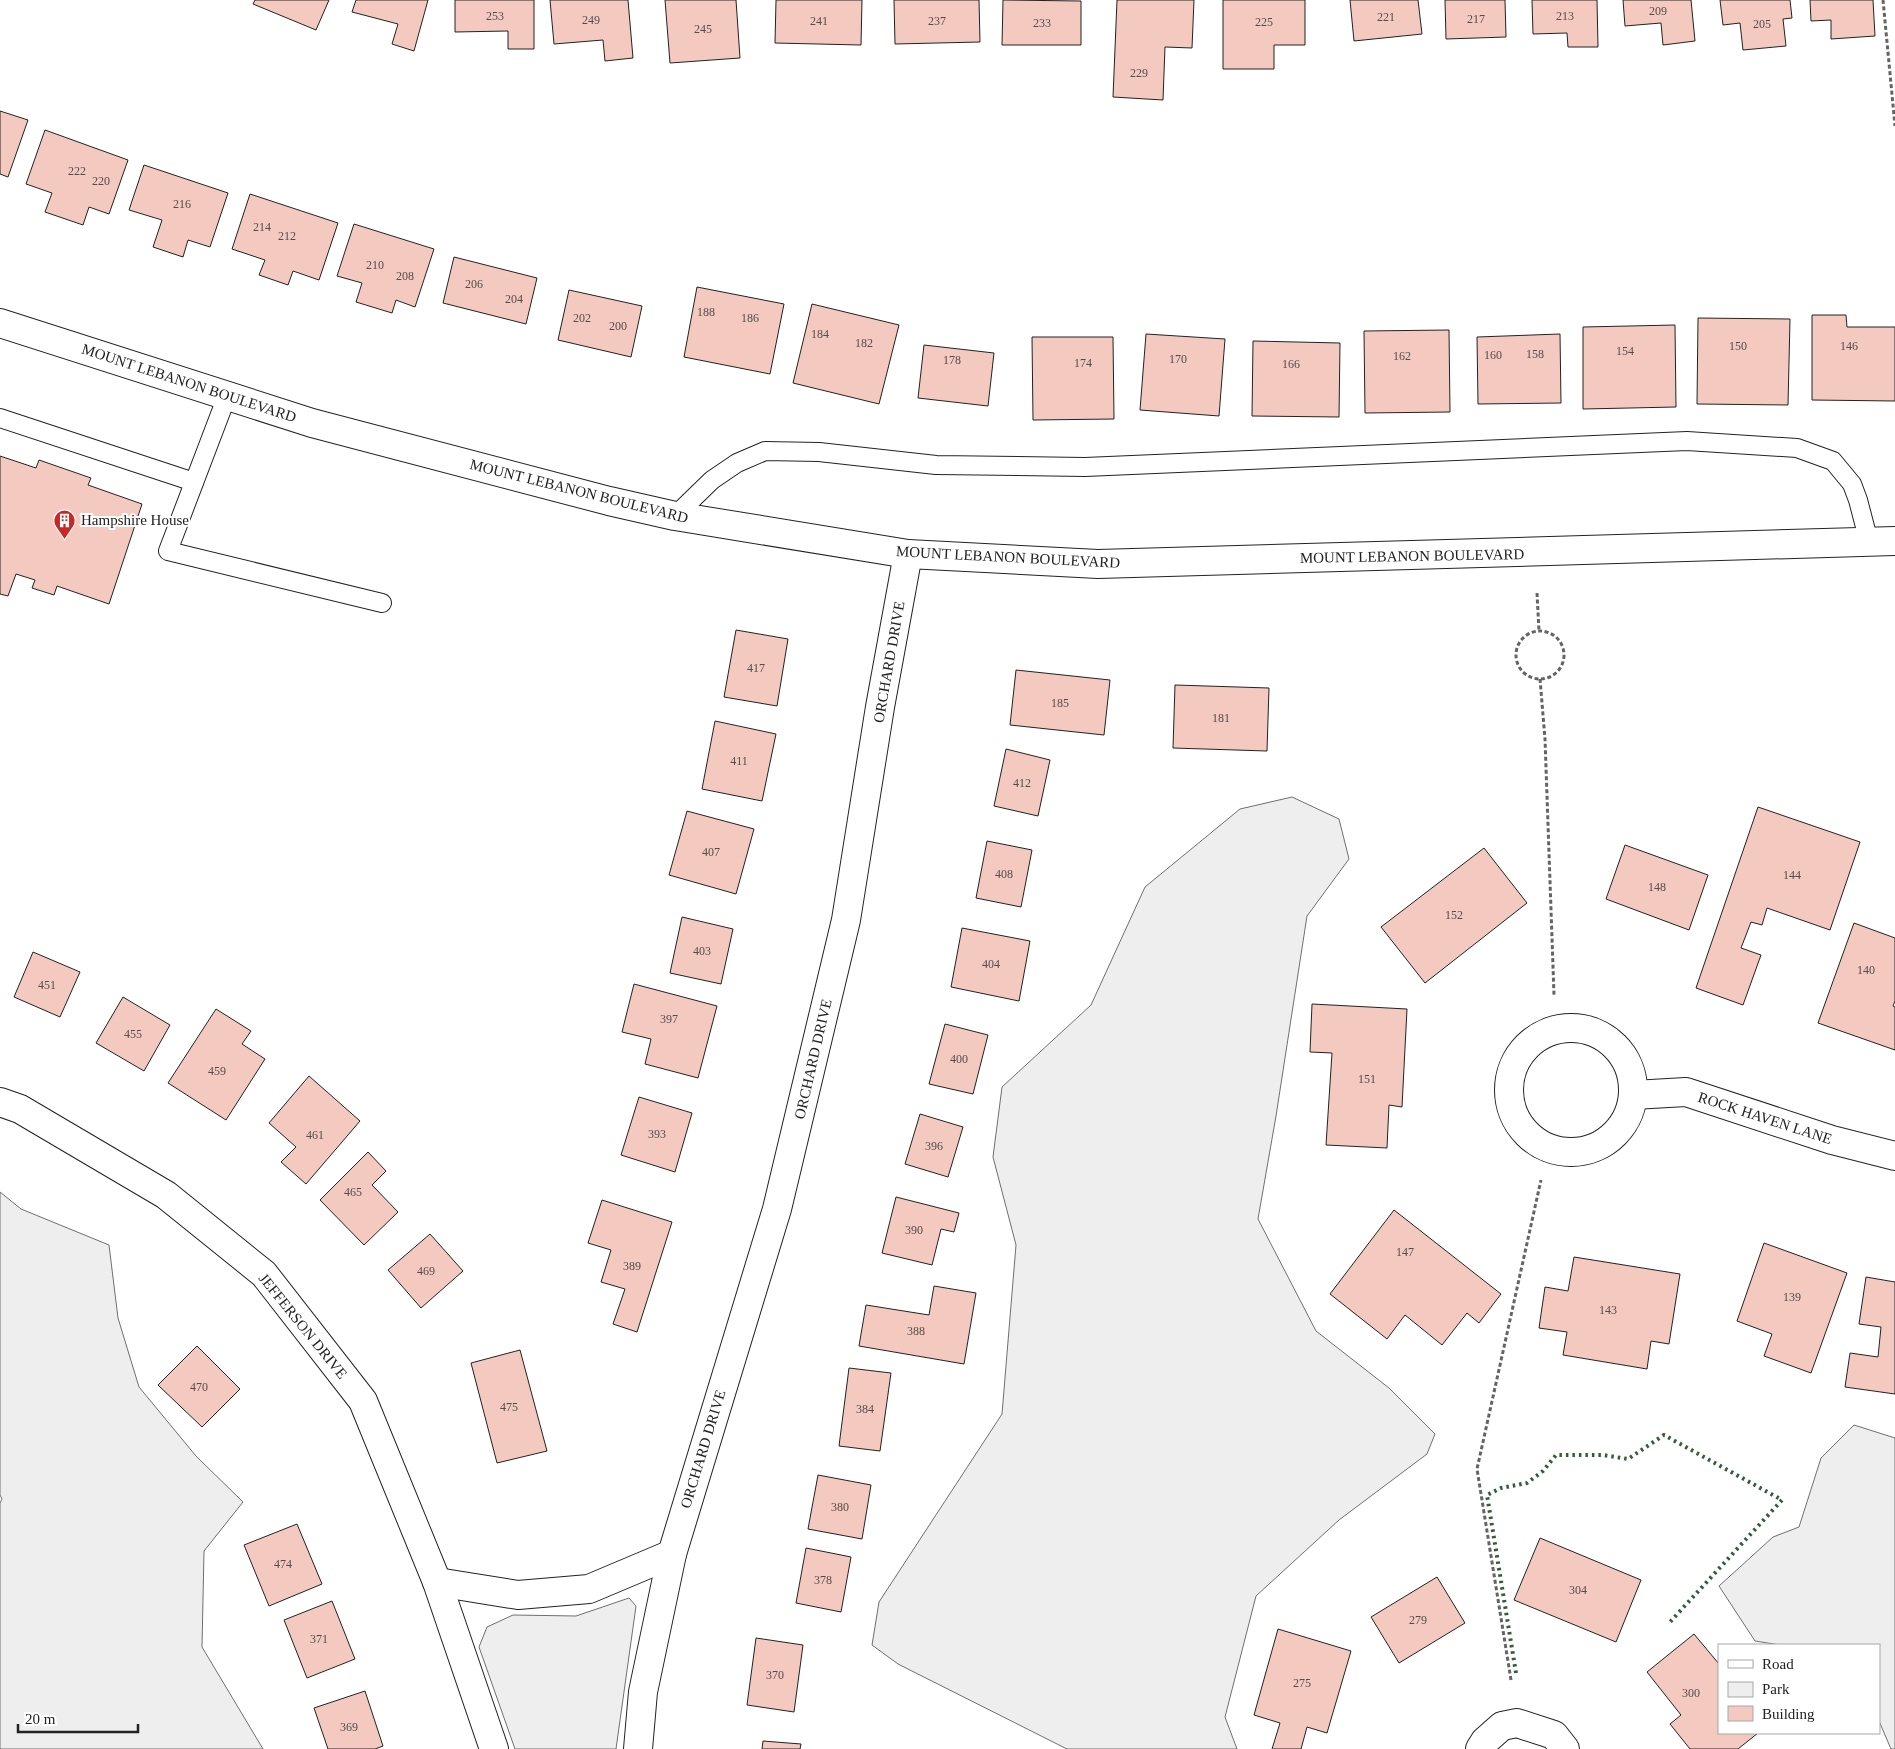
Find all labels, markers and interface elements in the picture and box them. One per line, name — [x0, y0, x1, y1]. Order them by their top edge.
house number: 209 — [1649, 4, 1667, 18]
house number: 253 — [486, 9, 504, 23]
house number: 213 — [1556, 9, 1574, 23]
house number: 221 — [1377, 10, 1395, 24]
house number: 217 — [1467, 12, 1485, 26]
house number: 249 — [582, 13, 600, 27]
house number: 241 — [810, 14, 828, 28]
house number: 237 — [928, 14, 946, 28]
house number: 225 — [1255, 15, 1273, 29]
house number: 233 — [1033, 16, 1051, 30]
house number: 205 — [1753, 17, 1771, 31]
house number: 245 — [694, 22, 712, 36]
house number: 229 — [1130, 66, 1148, 80]
house number: 222 — [68, 164, 86, 178]
house number: 220 — [92, 174, 110, 188]
house number: 216 — [173, 197, 191, 211]
house number: 214 — [253, 220, 271, 234]
house number: 212 — [278, 229, 296, 243]
house number: 210 — [366, 258, 384, 272]
house number: 208 — [396, 269, 414, 283]
house number: 206 — [465, 277, 483, 291]
house number: 204 — [505, 292, 523, 306]
house number: 188 — [697, 305, 715, 319]
house number: 202 — [573, 311, 591, 325]
house number: 186 — [741, 311, 759, 325]
house number: 200 — [609, 319, 627, 333]
house number: 184 — [811, 327, 829, 341]
house number: 182 — [855, 336, 873, 350]
house number: 150 — [1729, 339, 1747, 353]
house number: 146 — [1840, 339, 1858, 353]
street label: MOUNT LEBANON BOULEVARD — [80, 341, 298, 425]
house number: 154 — [1616, 344, 1634, 358]
house number: 158 — [1526, 347, 1544, 361]
house number: 160 — [1484, 348, 1502, 362]
house number: 162 — [1393, 349, 1411, 363]
house number: 170 — [1169, 352, 1187, 366]
house number: 178 — [943, 353, 961, 367]
house number: 174 — [1074, 356, 1092, 370]
house number: 166 — [1282, 357, 1300, 371]
street label: MOUNT LEBANON BOULEVARD — [468, 456, 690, 526]
building icon: Hampshire House — [53, 508, 77, 539]
place label: Hampshire House — [81, 512, 189, 528]
street label: MOUNT LEBANON BOULEVARD — [896, 543, 1121, 571]
street label: MOUNT LEBANON BOULEVARD — [1300, 546, 1525, 566]
street label: ORCHARD DRIVE — [870, 600, 908, 724]
house number: 417 — [747, 661, 765, 675]
house number: 185 — [1051, 696, 1069, 710]
house number: 181 — [1212, 711, 1230, 725]
house number: 411 — [730, 754, 748, 768]
house number: 412 — [1013, 776, 1031, 790]
house number: 407 — [702, 845, 720, 859]
house number: 408 — [995, 867, 1013, 881]
house number: 144 — [1783, 868, 1801, 882]
house number: 148 — [1648, 880, 1666, 894]
house number: 152 — [1445, 908, 1463, 922]
house number: 403 — [693, 944, 711, 958]
house number: 404 — [982, 957, 1000, 971]
house number: 140 — [1857, 963, 1875, 977]
house number: 451 — [38, 978, 56, 992]
street label: ORCHARD DRIVE — [791, 997, 835, 1121]
house number: 397 — [660, 1012, 678, 1026]
house number: 455 — [124, 1027, 142, 1041]
house number: 400 — [950, 1052, 968, 1066]
house number: 459 — [208, 1064, 226, 1078]
house number: 151 — [1358, 1072, 1376, 1086]
street label: ROCK HAVEN LANE — [1696, 1089, 1834, 1147]
house number: 393 — [648, 1127, 666, 1141]
house number: 461 — [306, 1128, 324, 1142]
house number: 396 — [925, 1139, 943, 1153]
house number: 465 — [344, 1185, 362, 1199]
house number: 390 — [905, 1223, 923, 1237]
house number: 147 — [1396, 1245, 1414, 1259]
house number: 389 — [623, 1259, 641, 1273]
house number: 469 — [417, 1264, 435, 1278]
street label: JEFFERSON DRIVE — [256, 1270, 350, 1382]
house number: 139 — [1783, 1290, 1801, 1304]
house number: 143 — [1599, 1303, 1617, 1317]
house number: 388 — [907, 1324, 925, 1338]
house number: 470 — [190, 1380, 208, 1394]
street label: ORCHARD DRIVE — [677, 1388, 729, 1510]
house number: 475 — [500, 1400, 518, 1414]
house number: 384 — [856, 1402, 874, 1416]
house number: 380 — [831, 1500, 849, 1514]
house number: 474 — [274, 1557, 292, 1571]
house number: 378 — [814, 1573, 832, 1587]
house number: 304 — [1569, 1583, 1587, 1597]
house number: 279 — [1409, 1613, 1427, 1627]
house number: 371 — [310, 1632, 328, 1646]
legend — [1718, 1644, 1880, 1734]
text: Road — [1762, 1656, 1794, 1672]
house number: 370 — [766, 1668, 784, 1682]
house number: 275 — [1293, 1676, 1311, 1690]
text: Park — [1762, 1681, 1790, 1697]
house number: 300 — [1682, 1686, 1700, 1700]
scale bar — [18, 1702, 138, 1734]
text: Building — [1762, 1706, 1815, 1722]
text: 20 m — [25, 1711, 56, 1727]
house number: 369 — [340, 1720, 358, 1734]

